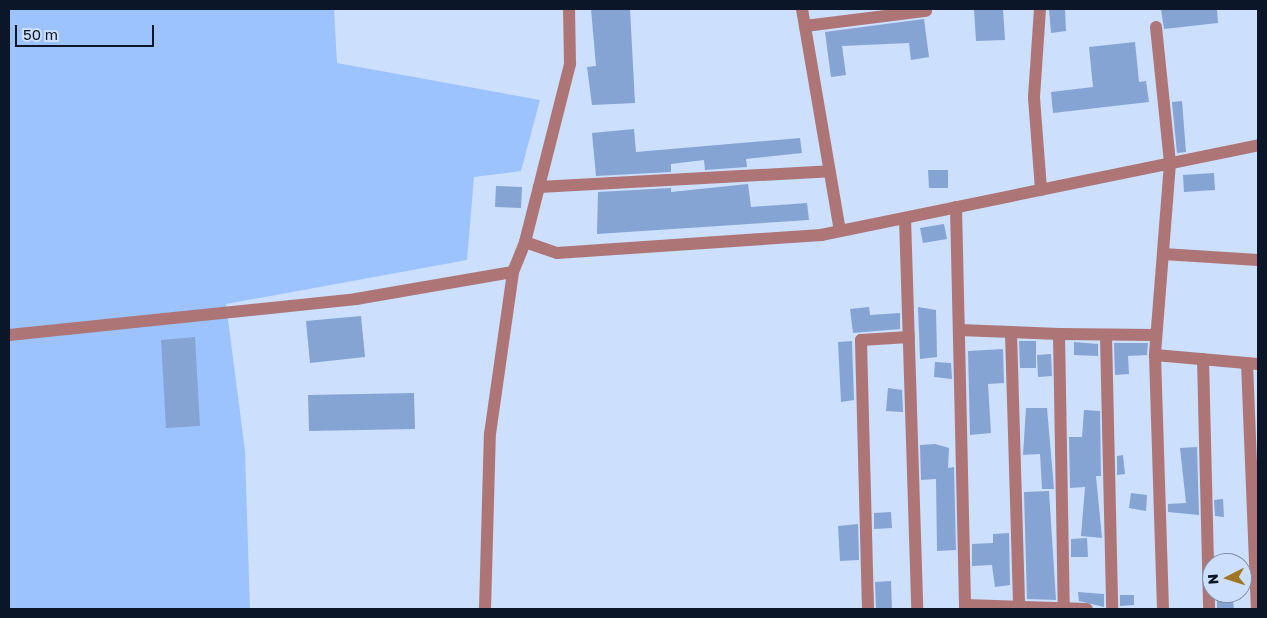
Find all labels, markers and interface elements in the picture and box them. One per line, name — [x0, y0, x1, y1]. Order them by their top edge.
scale bar — [18, 15, 156, 47]
text: 50 m — [23, 25, 58, 43]
north arrow — [1202, 553, 1252, 603]
text: N — [1204, 573, 1221, 585]

